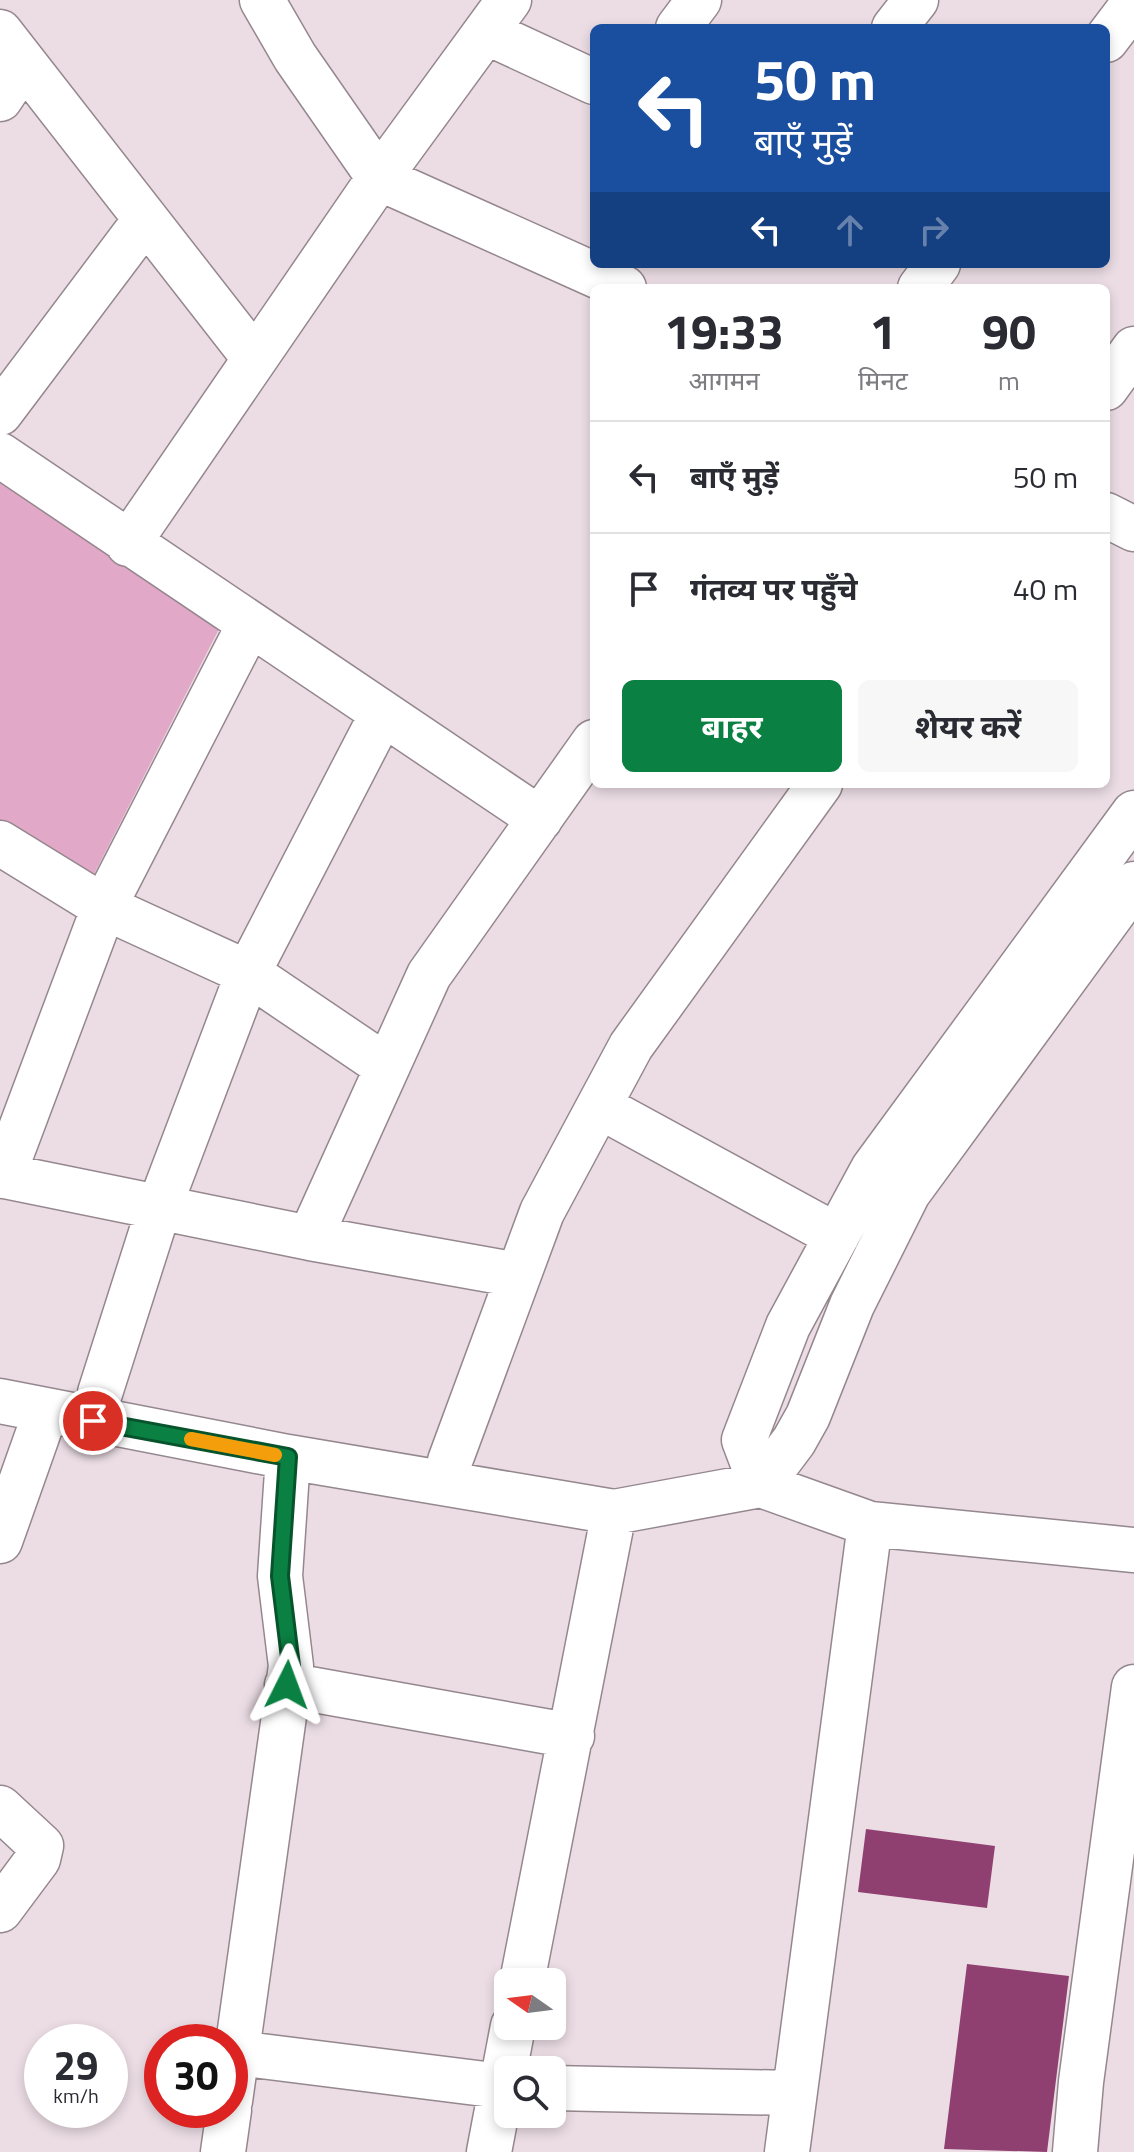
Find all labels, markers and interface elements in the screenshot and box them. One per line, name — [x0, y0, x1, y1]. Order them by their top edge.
text: 50 m — [754, 37, 876, 122]
icon: left — [622, 56, 726, 160]
text: बाएँ मुड़ें — [754, 114, 853, 169]
icon: left — [744, 208, 788, 252]
icon: ahead — [828, 208, 872, 252]
icon: right — [912, 208, 956, 252]
text: 19:33 — [664, 295, 784, 368]
text: 1 — [870, 295, 896, 368]
text: 90 — [982, 295, 1036, 368]
text: आगमन — [688, 361, 760, 400]
text: मिनट — [858, 361, 908, 400]
text: m — [998, 361, 1020, 400]
text: बाएँ मुड़ें — [690, 454, 779, 500]
text: 50 m — [1013, 454, 1078, 500]
icon: left — [622, 455, 666, 499]
text: गंतव्य पर पहुँचे — [690, 566, 857, 612]
text: 40 m — [1013, 566, 1078, 612]
icon: arrive — [622, 567, 666, 611]
button: बाहर — [622, 680, 842, 772]
button: शेयर करें — [858, 680, 1078, 772]
pin — [59, 1387, 127, 1455]
icon: arrive — [71, 1399, 115, 1443]
position arrow — [245, 1643, 329, 1727]
north arrow — [494, 1968, 566, 2040]
map controls — [494, 1968, 566, 2128]
speed limit sign: 30 — [144, 2024, 248, 2128]
text: 29 — [54, 2035, 98, 2096]
button: search — [494, 2056, 566, 2128]
text: km/h — [53, 2080, 99, 2111]

